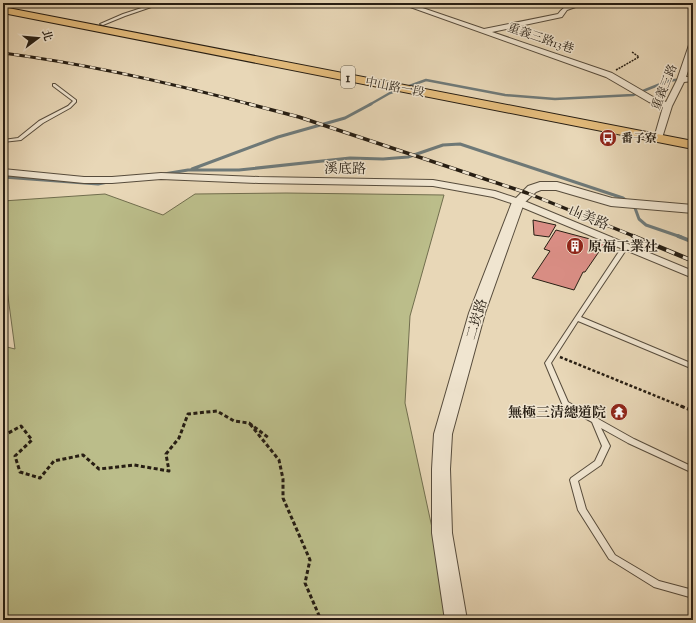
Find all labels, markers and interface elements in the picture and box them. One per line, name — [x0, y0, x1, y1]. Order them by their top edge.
north arrow — [18, 18, 58, 58]
street label: 重義三路13巷 — [505, 19, 576, 59]
text: 北 — [37, 28, 56, 43]
street label: 重義三路 — [648, 62, 682, 113]
road number: 1 — [341, 66, 355, 88]
street label: 中山路一段 — [364, 73, 426, 103]
bus stop icon: 番子寮 — [598, 128, 618, 148]
place label: 番子寮 — [621, 130, 657, 148]
street label: 溪底路 — [324, 160, 366, 180]
street label: 山美路 — [565, 201, 611, 236]
building icon: 原福工業社 — [565, 236, 585, 256]
place label: 原福工業社 — [588, 238, 658, 258]
street label: 二崁路 — [462, 297, 494, 343]
temple icon: 無極三清總道院 — [609, 402, 629, 422]
place label: 無極三清總道院 — [508, 404, 606, 424]

